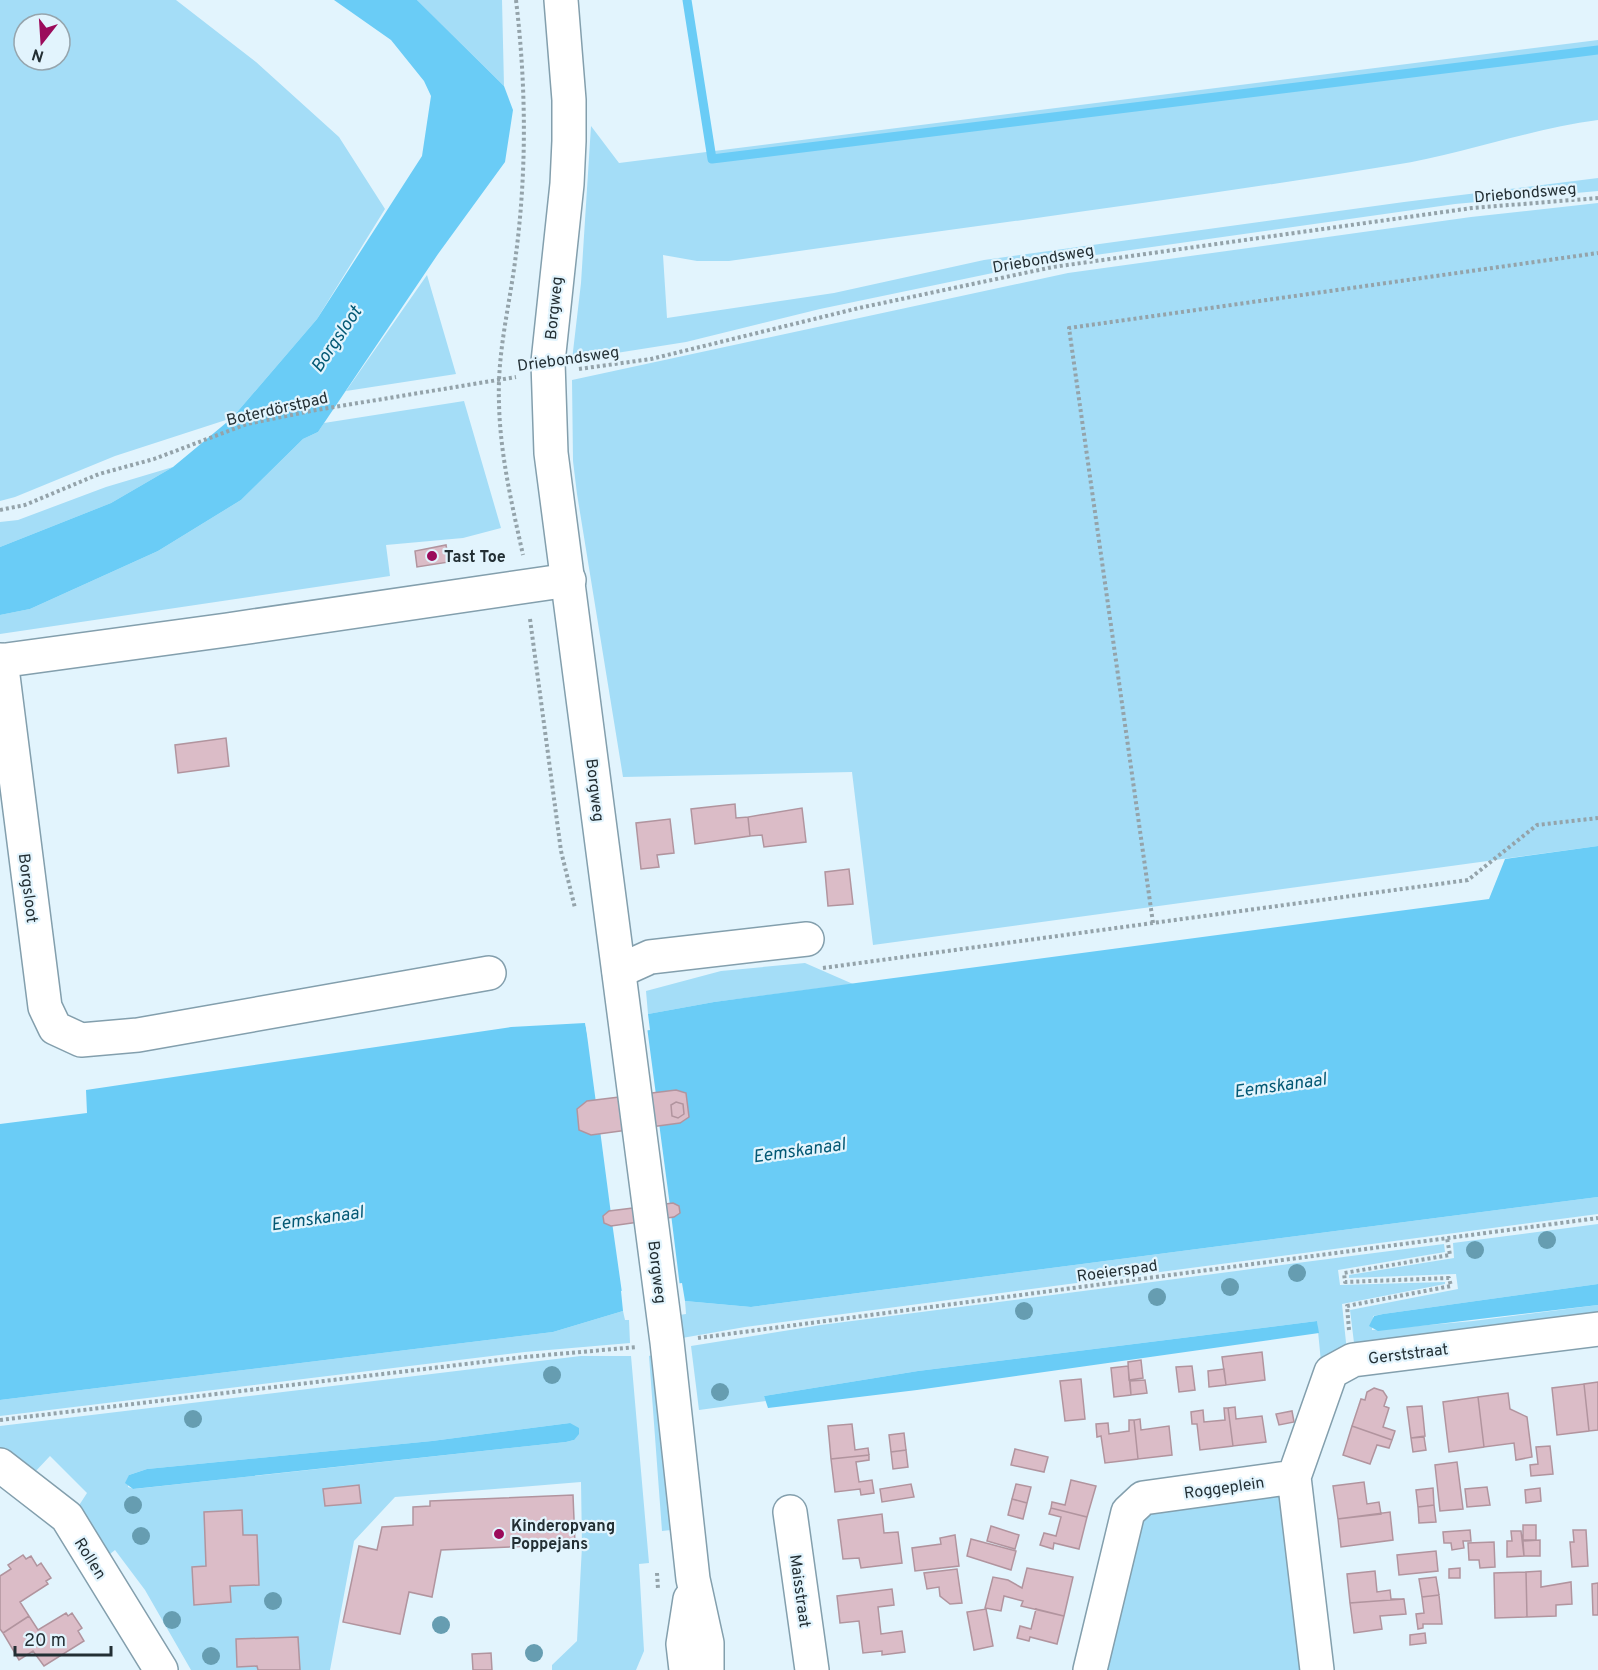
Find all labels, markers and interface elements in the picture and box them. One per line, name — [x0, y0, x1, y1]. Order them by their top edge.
north arrow — [12, 12, 72, 72]
text: N — [30, 43, 47, 66]
street label: Driebondsweg — [1473, 180, 1577, 208]
street label: Driebondsweg — [991, 241, 1096, 279]
street label: Borgweg — [542, 276, 568, 341]
water label: Borgsloot — [307, 301, 369, 377]
street label: Driebondsweg — [516, 343, 620, 377]
street label: Boterdörstpad — [225, 389, 330, 431]
place label: Tast Toe — [444, 548, 506, 568]
marker: Tast Toe — [425, 549, 439, 563]
street label: Borgweg — [580, 758, 608, 823]
street label: Borgsloot — [13, 852, 41, 924]
water label: Eemskanaal — [1232, 1068, 1329, 1104]
water label: Eemskanaal — [751, 1133, 848, 1169]
water label: Eemskanaal — [269, 1201, 366, 1237]
street label: Borgweg — [642, 1240, 670, 1305]
street label: Roeierspad — [1076, 1256, 1159, 1288]
street label: Gerststraat — [1367, 1340, 1449, 1370]
street label: Roggeplein — [1183, 1473, 1266, 1505]
place label: Kinderopvang Poppejans — [511, 1517, 615, 1555]
marker: Kinderopvang Poppejans — [492, 1527, 506, 1541]
street label: Rollen — [69, 1535, 110, 1584]
street label: Maisstraat — [784, 1553, 814, 1629]
scale bar — [15, 1619, 111, 1657]
text: 20 m — [24, 1630, 66, 1653]

